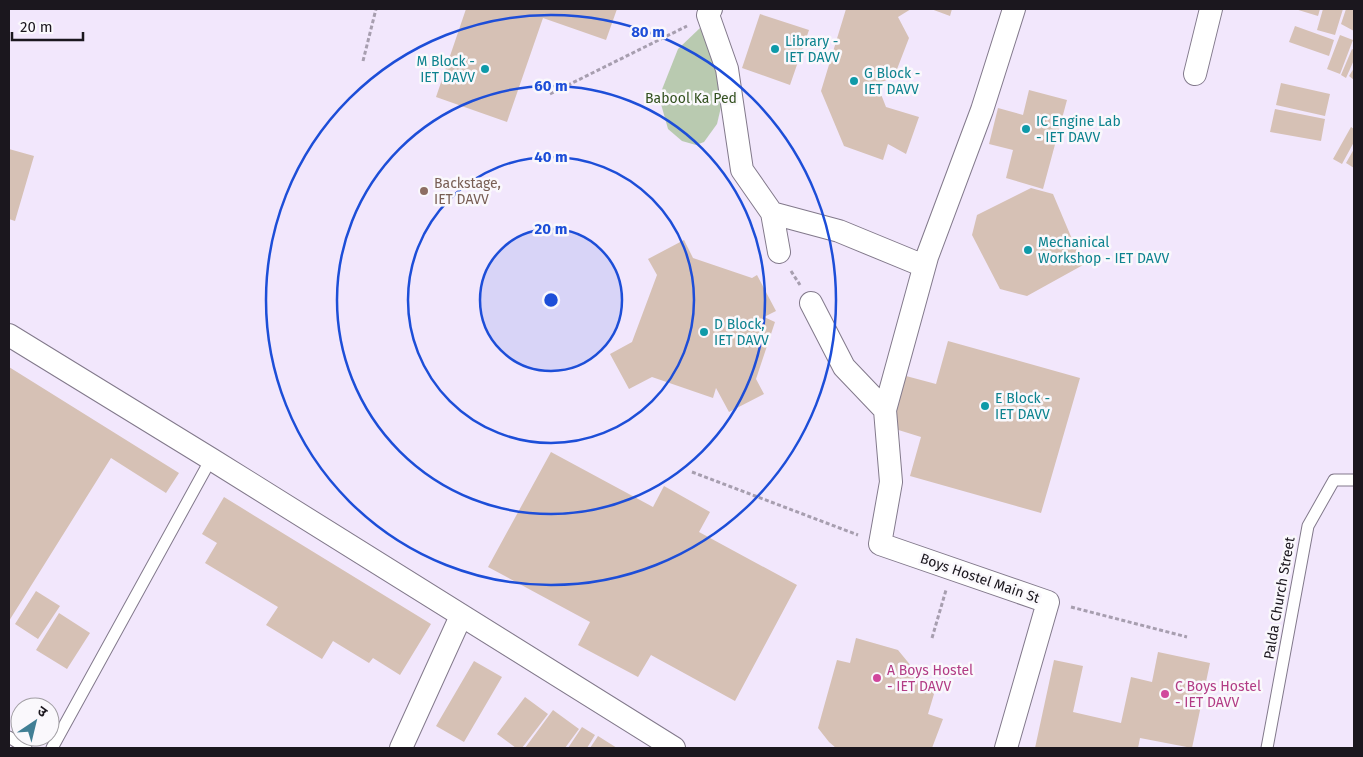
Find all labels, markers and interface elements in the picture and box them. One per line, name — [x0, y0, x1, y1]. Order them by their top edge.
scale bar — [12, 10, 84, 42]
text: 20 m — [20, 18, 53, 36]
text: 80 m — [631, 23, 665, 41]
place label: Library - IET DAVV — [785, 33, 840, 66]
marker: Library - IET DAVV — [769, 43, 781, 55]
place label: M Block - IET DAVV — [416, 53, 475, 86]
marker: M Block - IET DAVV — [479, 63, 491, 75]
place label: G Block - IET DAVV — [864, 65, 920, 98]
marker: G Block - IET DAVV — [848, 75, 860, 87]
text: 60 m — [534, 77, 568, 95]
park label: Babool Ka Ped — [645, 90, 737, 107]
place label: IC Engine Lab - IET DAVV — [1036, 113, 1121, 146]
marker: IC Engine Lab - IET DAVV — [1020, 123, 1032, 135]
text: 40 m — [534, 148, 568, 166]
place label: Backstage, IET DAVV — [434, 175, 501, 208]
marker: Backstage, IET DAVV — [418, 185, 430, 197]
text: 20 m — [535, 220, 567, 238]
place label: Mechanical Workshop - IET DAVV — [1038, 234, 1169, 267]
marker: Mechanical Workshop - IET DAVV — [1022, 244, 1034, 256]
centre of rings — [542, 291, 560, 309]
place label: D Block, IET DAVV — [714, 316, 769, 349]
marker: D Block, IET DAVV — [698, 326, 710, 338]
place label: E Block - IET DAVV — [995, 390, 1050, 423]
marker: E Block - IET DAVV — [979, 400, 991, 412]
street label: Palda Church Street — [1260, 535, 1299, 661]
street label: Boys Hostel Main St — [918, 550, 1043, 607]
place label: A Boys Hostel - IET DAVV — [887, 662, 973, 695]
marker: A Boys Hostel - IET DAVV — [871, 672, 883, 684]
place label: C Boys Hostel - IET DAVV — [1175, 678, 1261, 711]
marker: C Boys Hostel - IET DAVV — [1159, 688, 1171, 700]
north arrow — [10, 697, 60, 747]
text: उ — [34, 702, 51, 722]

